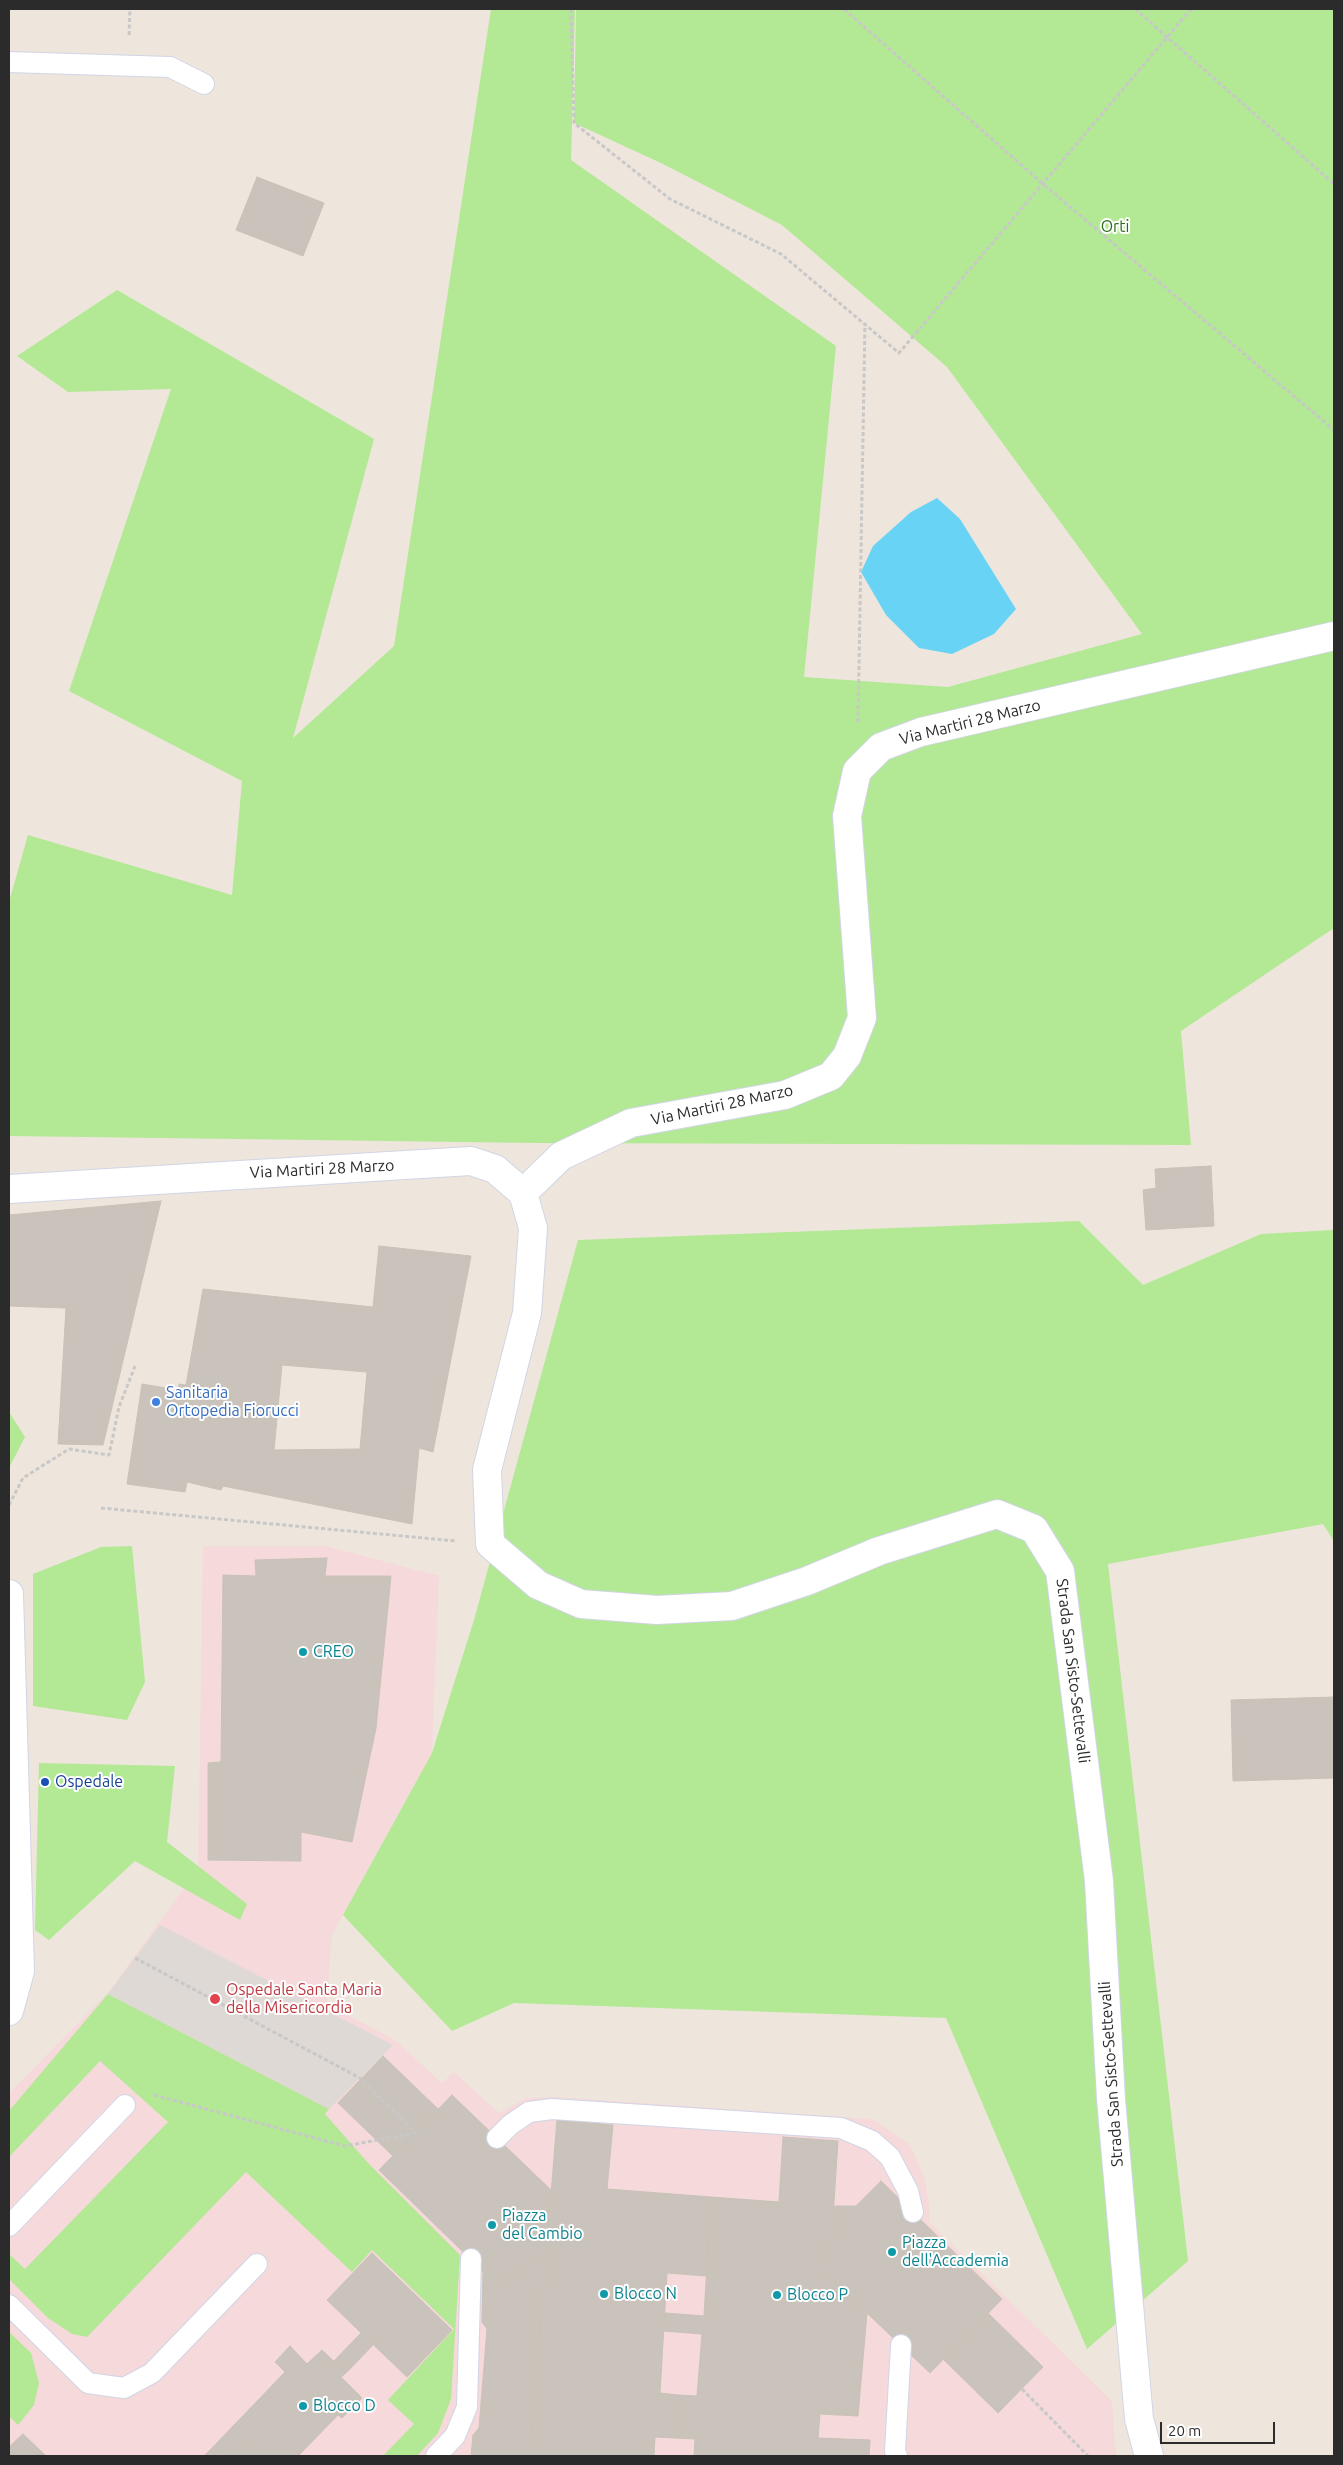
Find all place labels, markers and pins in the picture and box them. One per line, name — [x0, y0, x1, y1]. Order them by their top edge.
place label: Sanitaria Ortopedia Fiorucci — [166, 1383, 299, 1421]
marker: Sanitaria Ortopedia Fiorucci — [150, 1396, 162, 1408]
place label: CREO — [313, 1642, 354, 1662]
marker: CREO — [297, 1646, 309, 1658]
place label: Ospedale — [55, 1772, 123, 1792]
marker: Ospedale — [39, 1776, 51, 1788]
place label: Ospedale Santa Maria della Misericordia — [226, 1980, 382, 2018]
marker: Ospedale Santa Maria della Misericordia — [208, 1992, 222, 2006]
place label: Piazza del Cambio — [502, 2206, 583, 2244]
marker: Piazza del Cambio — [486, 2219, 498, 2231]
place label: Piazza dell'Accademia — [902, 2233, 1009, 2271]
marker: Piazza dell'Accademia — [886, 2246, 898, 2258]
place label: Blocco N — [614, 2284, 677, 2304]
place label: Blocco P — [787, 2285, 848, 2305]
marker: Blocco N — [598, 2288, 610, 2300]
marker: Blocco P — [771, 2289, 783, 2301]
place label: Blocco D — [313, 2396, 376, 2416]
marker: Blocco D — [297, 2400, 309, 2412]

